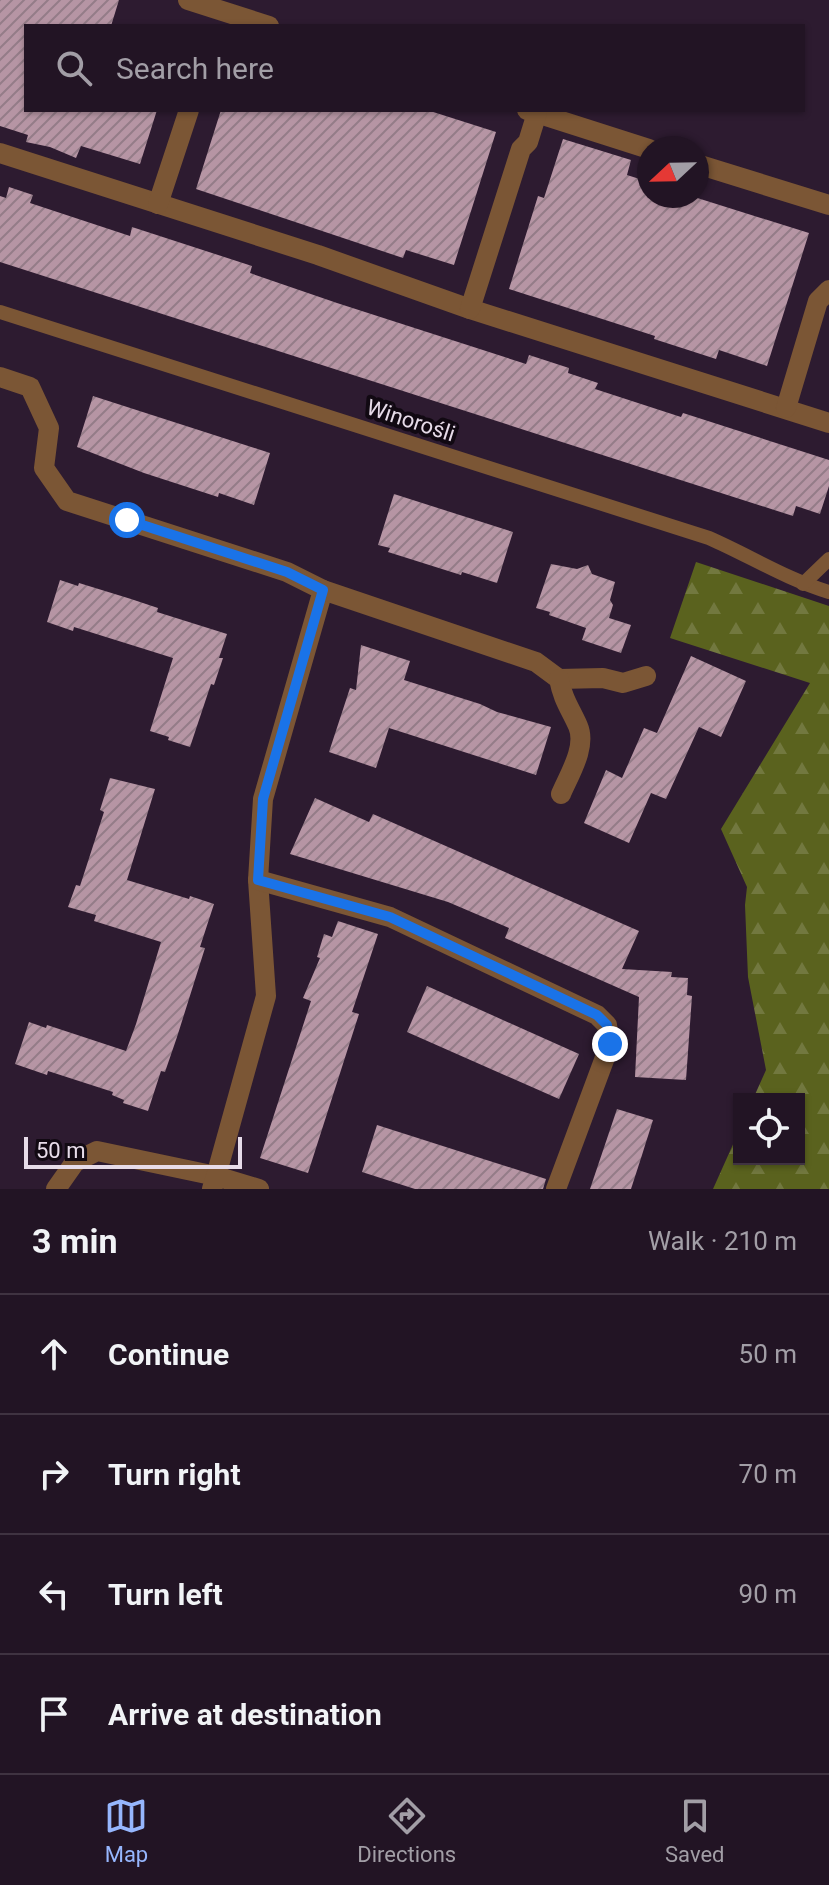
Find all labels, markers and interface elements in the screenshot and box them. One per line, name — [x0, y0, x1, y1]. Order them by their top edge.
search box — [24, 24, 805, 112]
icon: search — [52, 46, 96, 90]
text: Search here — [116, 51, 274, 86]
north arrow — [637, 136, 709, 208]
street label: Winorośli — [364, 394, 458, 446]
route start — [109, 502, 145, 538]
route end — [592, 1026, 628, 1062]
map controls — [733, 1093, 805, 1165]
button: locate — [733, 1093, 805, 1165]
scale bar — [24, 1133, 242, 1169]
text: 50 m — [36, 1138, 85, 1163]
text: 3 min — [32, 1221, 117, 1261]
text: Walk · 210 m — [648, 1226, 797, 1256]
icon: ahead — [32, 1332, 76, 1376]
text: Continue — [108, 1337, 229, 1372]
text: 50 m — [739, 1339, 797, 1369]
icon: right — [32, 1452, 76, 1496]
text: Turn right — [108, 1457, 241, 1492]
text: 70 m — [739, 1459, 797, 1489]
icon: left — [32, 1572, 76, 1616]
text: Turn left — [108, 1577, 223, 1612]
text: 90 m — [739, 1579, 797, 1609]
icon: arrive — [32, 1692, 76, 1736]
text: Arrive at destination — [108, 1697, 382, 1732]
tab: Map — [104, 1794, 148, 1867]
tab: Directions — [357, 1794, 456, 1867]
tab: Saved — [665, 1794, 725, 1867]

